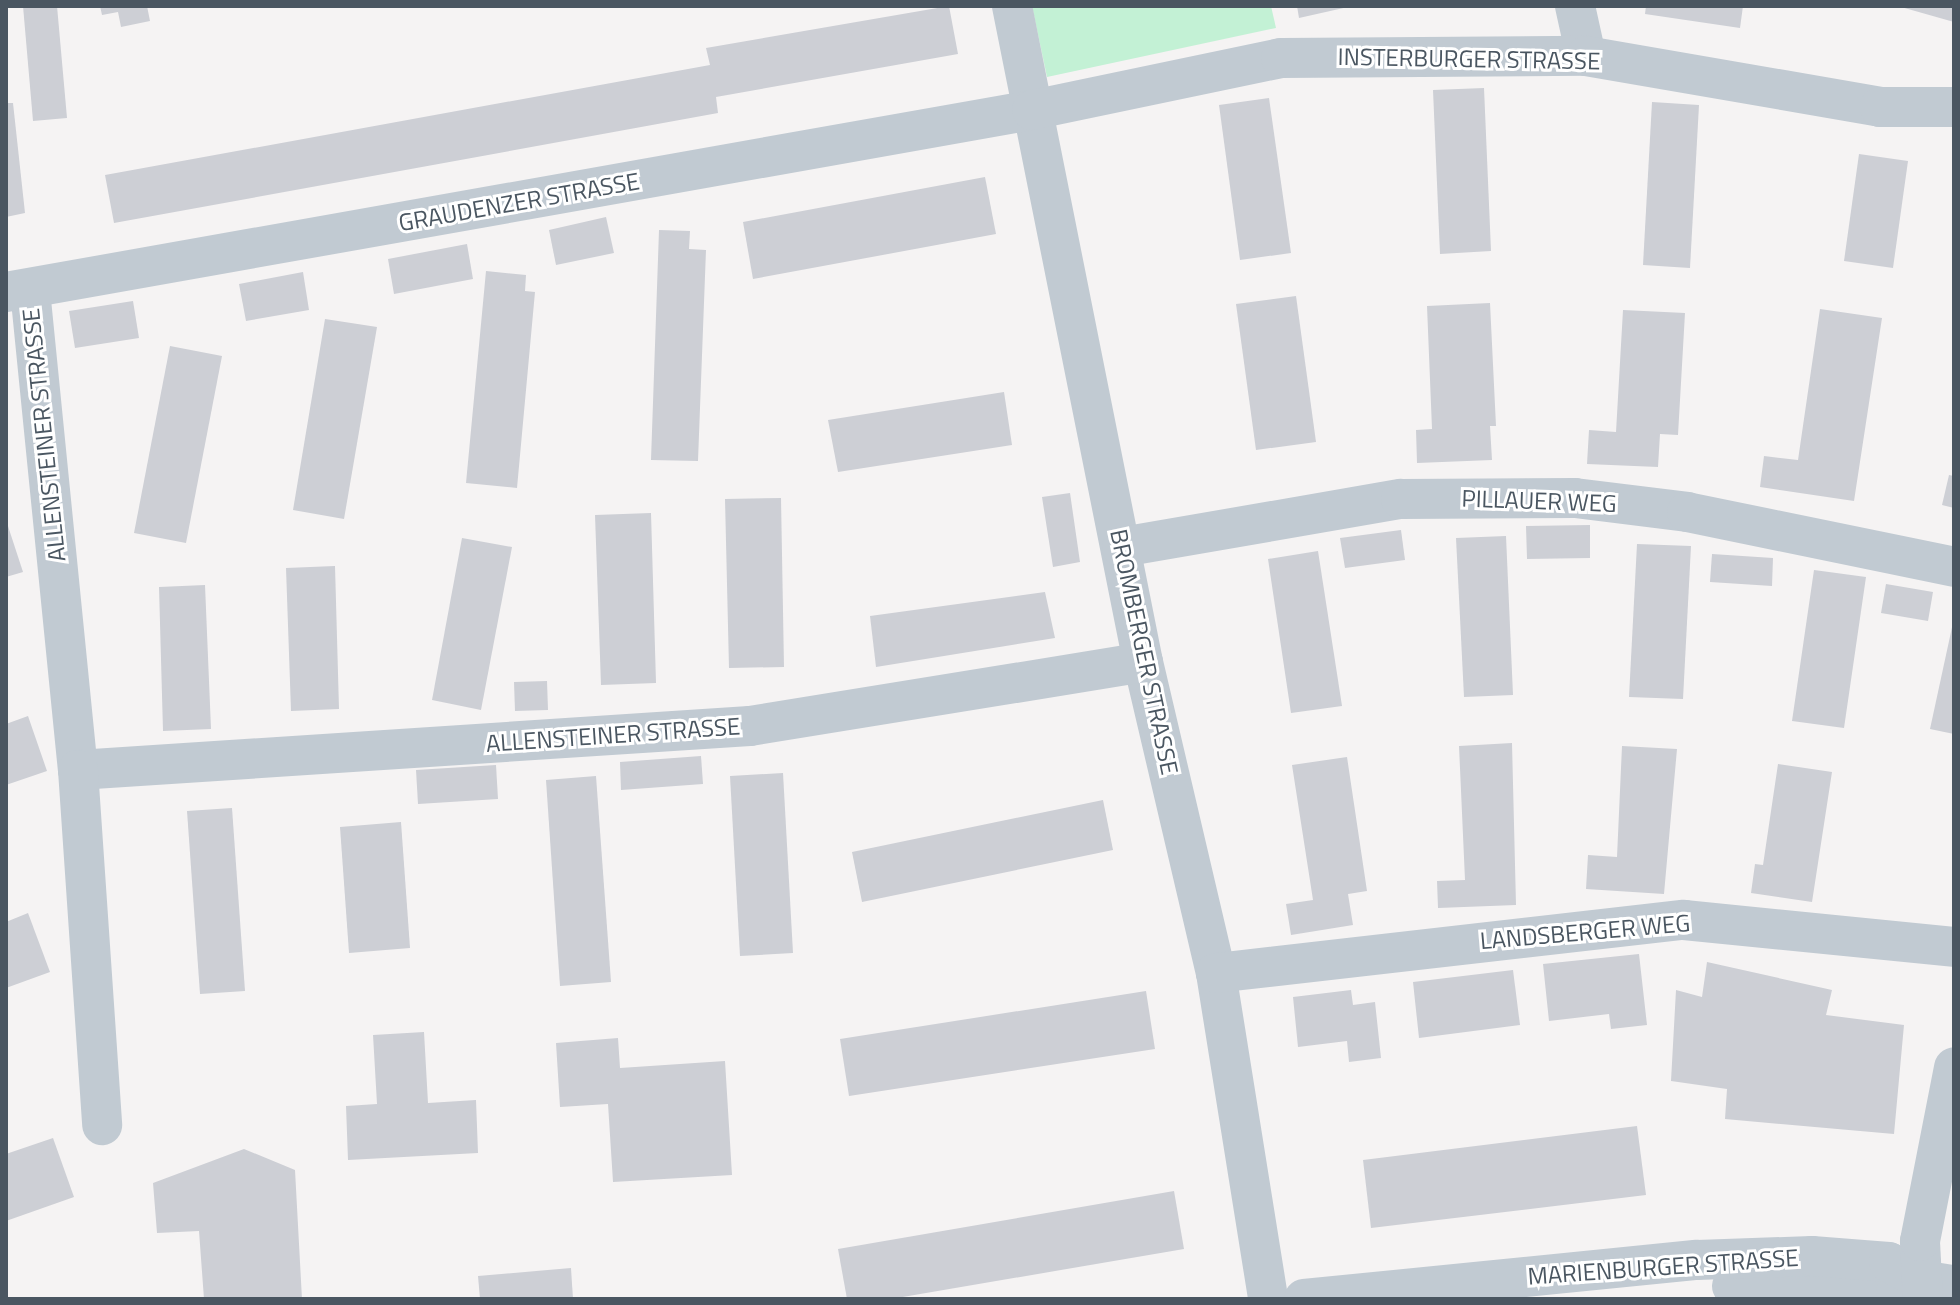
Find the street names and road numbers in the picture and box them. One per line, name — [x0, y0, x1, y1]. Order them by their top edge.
street label: INSTERBURGER STRASSE — [1337, 42, 1601, 76]
street label: GRAUDENZER STRASSE — [396, 167, 642, 237]
street label: ALLENSTEINER STRASSE — [16, 307, 72, 563]
street label: PILLAUER WEG — [1461, 484, 1617, 518]
street label: BROMBERGER STRASSE — [1104, 527, 1184, 777]
street label: ALLENSTEINER STRASSE — [485, 712, 741, 758]
street label: LANDSBERGER WEG — [1479, 908, 1691, 956]
street label: MARIENBURGER STRASSE — [1527, 1243, 1799, 1291]

